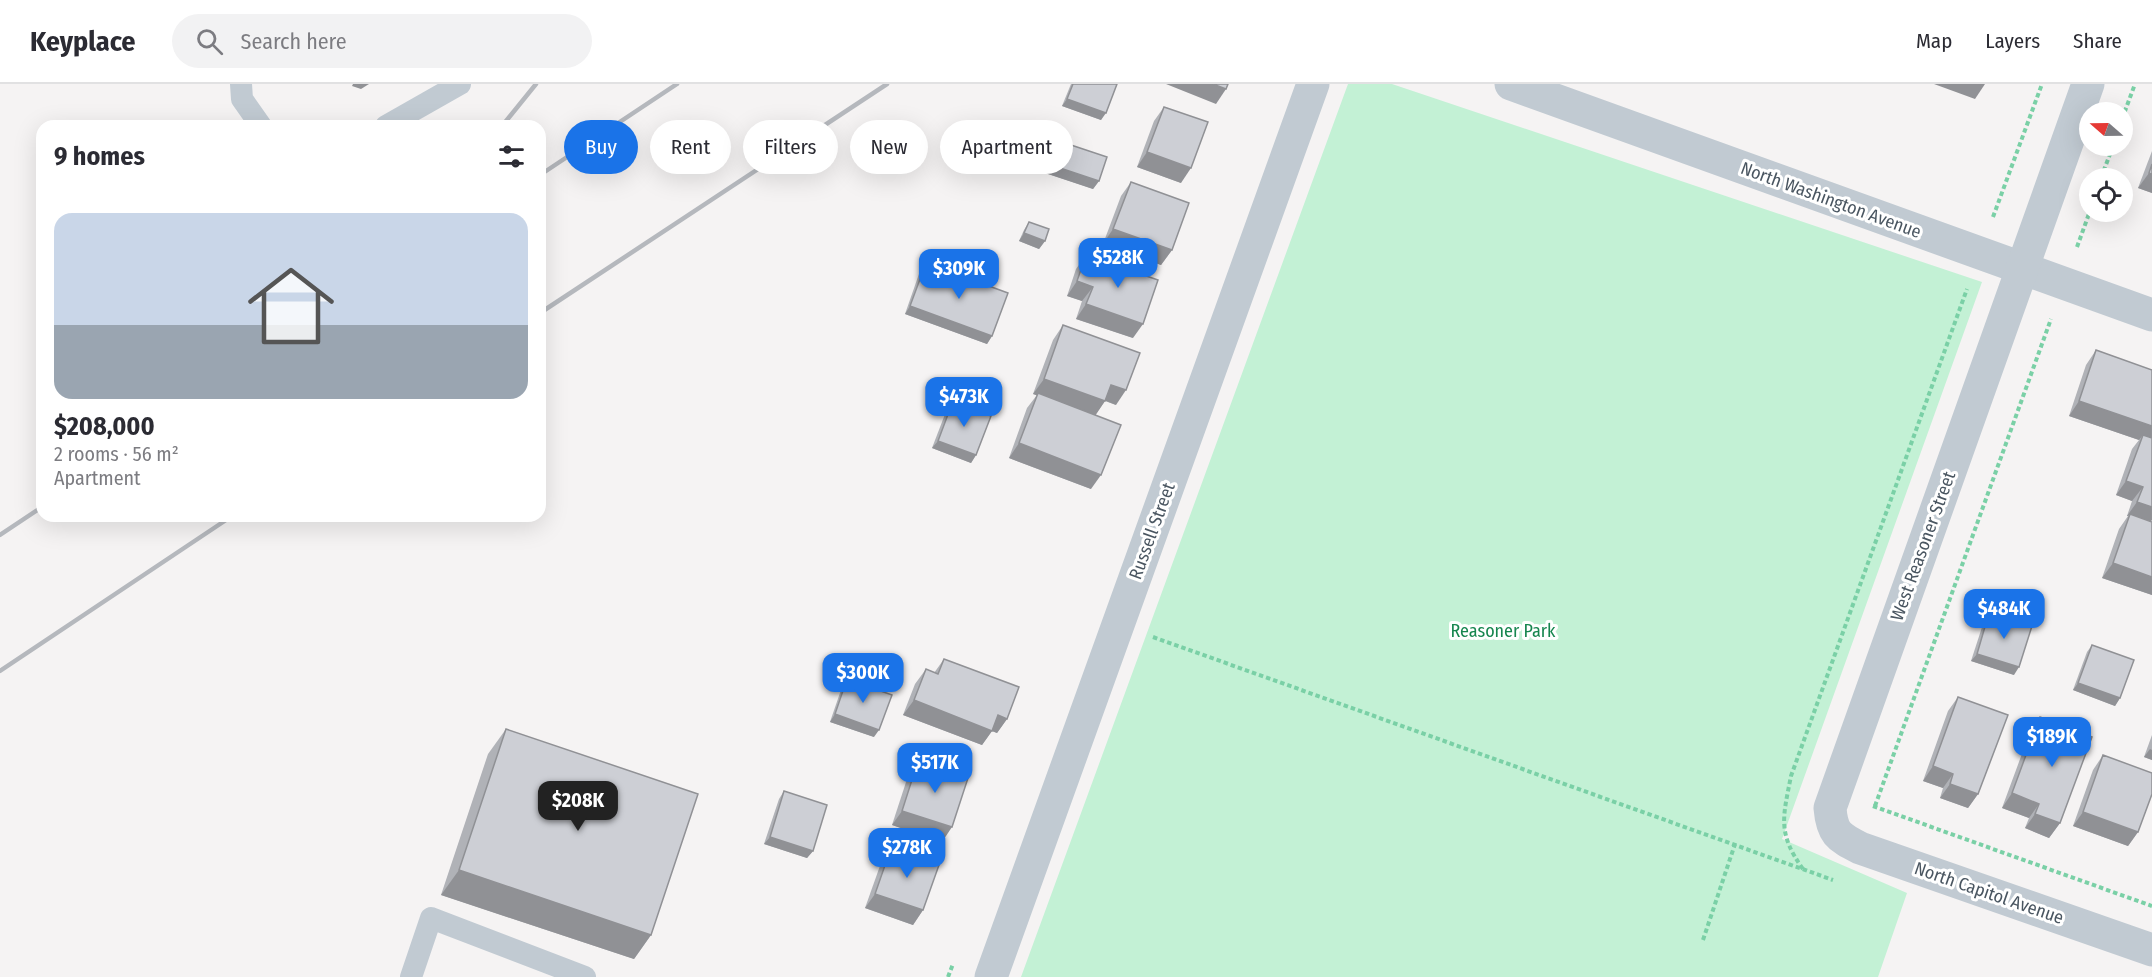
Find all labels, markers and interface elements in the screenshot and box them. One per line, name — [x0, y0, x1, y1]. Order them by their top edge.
search box — [172, 14, 592, 68]
text: Keyplace — [30, 25, 136, 58]
icon: search — [193, 25, 226, 58]
text: Search here — [241, 28, 347, 55]
text: Map — [1916, 28, 1952, 54]
text: Layers — [1985, 28, 2040, 54]
text: Share — [2073, 28, 2122, 54]
north arrow — [2079, 102, 2133, 156]
map controls — [2079, 102, 2133, 222]
chip: Buy — [564, 120, 638, 174]
chip: Rent — [650, 120, 731, 174]
chip: Filters — [743, 120, 838, 174]
chip: New — [850, 120, 928, 174]
chip: Apartment — [940, 120, 1073, 174]
icon: filters — [495, 140, 528, 173]
text: 9 homes — [54, 141, 145, 172]
street label: North Washington Avenue — [1738, 157, 1924, 243]
button: locate — [2079, 168, 2133, 222]
pin: $528K — [1076, 238, 1160, 289]
text: $528K — [1093, 245, 1143, 269]
pin: $309K — [917, 249, 1001, 300]
icon: home — [237, 252, 345, 360]
text: $309K — [933, 256, 985, 280]
pin: $473K — [922, 377, 1006, 428]
text: $473K — [939, 384, 989, 408]
text: $208,000 — [54, 411, 155, 442]
text: 2 rooms · 56 m² — [54, 442, 179, 466]
text: Apartment — [54, 466, 141, 490]
street label: West Reasoner Street — [1886, 468, 1960, 624]
street label: Russell Street — [1124, 480, 1180, 582]
pin: $484K — [1962, 589, 2046, 640]
text: $484K — [1978, 596, 2030, 620]
park label: Reasoner Park — [1451, 620, 1556, 642]
pin: $300K — [821, 653, 905, 704]
text: $300K — [837, 660, 889, 684]
pin: $189K — [2010, 717, 2094, 768]
text: $189K — [2027, 724, 2077, 748]
pin: $517K — [893, 743, 977, 794]
text: $517K — [911, 750, 959, 774]
pin: $208K — [536, 781, 620, 832]
text: $208K — [552, 788, 604, 812]
pin: $278K — [865, 828, 949, 879]
text: $278K — [882, 835, 932, 859]
street label: North Capitol Avenue — [1912, 857, 2067, 929]

